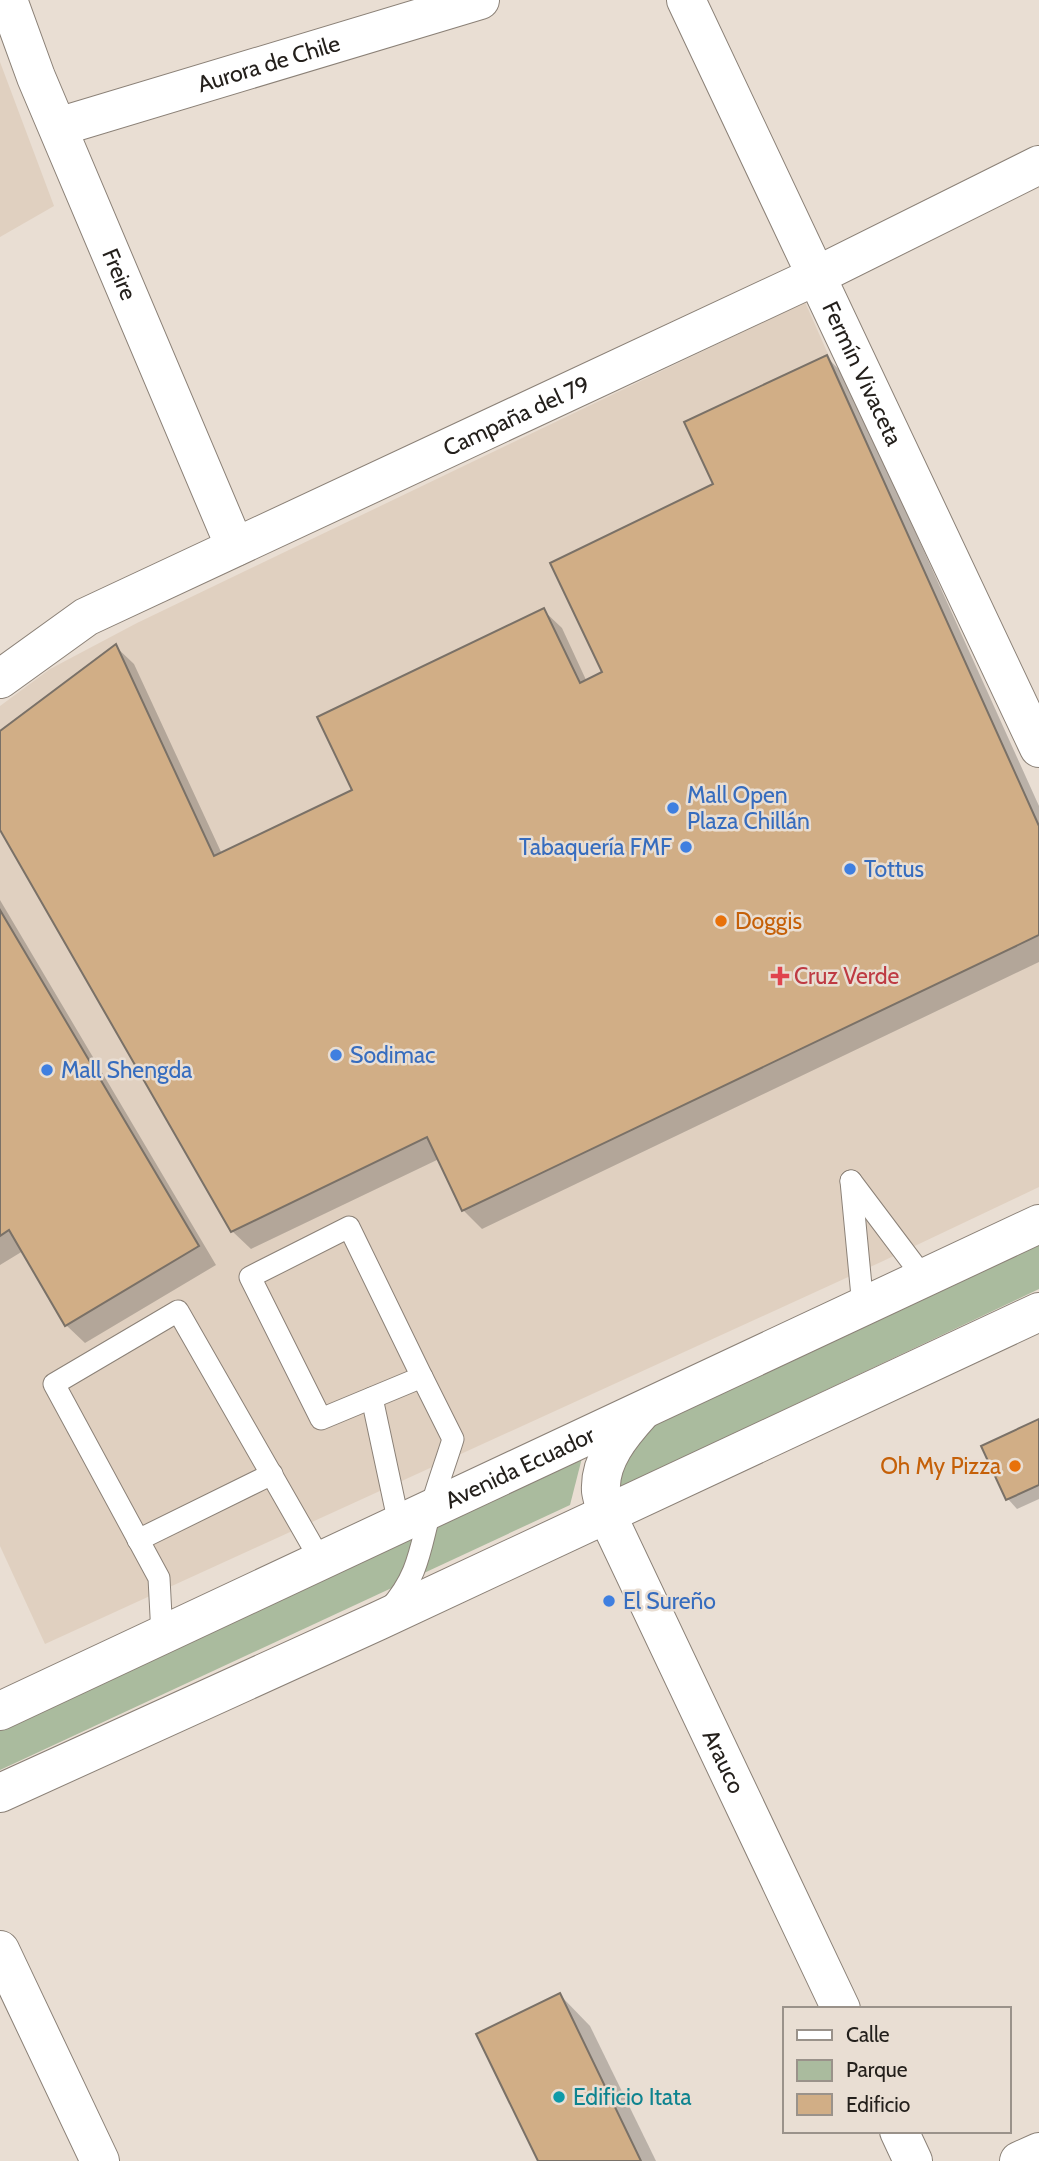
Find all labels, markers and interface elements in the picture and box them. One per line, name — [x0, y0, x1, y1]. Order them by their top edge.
street label: Aurora de Chile — [194, 29, 343, 98]
street label: Freire — [96, 244, 143, 304]
street label: Fermín Vivaceta — [816, 297, 908, 450]
street label: Campaña del 79 — [439, 370, 594, 462]
place label: Mall Open Plaza Chillán — [687, 781, 810, 835]
marker: Mall Open Plaza Chillán — [665, 800, 681, 816]
place label: Tabaquería FMF — [519, 833, 672, 861]
marker: Tabaquería FMF — [678, 839, 694, 855]
place label: Tottus — [864, 855, 924, 883]
marker: Tottus — [842, 861, 858, 877]
place label: Doggis — [735, 907, 802, 935]
marker: Doggis — [713, 913, 729, 929]
place label: Cruz Verde — [794, 962, 899, 990]
marker: Cruz Verde — [772, 968, 788, 984]
place label: Sodimac — [350, 1041, 435, 1069]
marker: Sodimac — [328, 1047, 344, 1063]
place label: Mall Shengda — [61, 1056, 192, 1084]
marker: Mall Shengda — [39, 1062, 55, 1078]
street label: Avenida Ecuador — [441, 1420, 600, 1514]
place label: Oh My Pizza — [880, 1452, 1001, 1480]
marker: Oh My Pizza — [1007, 1458, 1023, 1474]
place label: El Sureño — [623, 1587, 716, 1615]
marker: El Sureño — [601, 1593, 617, 1609]
street label: Arauco — [697, 1725, 751, 1798]
legend — [783, 2007, 1011, 2133]
text: Calle — [846, 2022, 890, 2047]
text: Parque — [846, 2057, 908, 2082]
place label: Edificio Itata — [573, 2083, 692, 2111]
marker: Edificio Itata — [551, 2089, 567, 2105]
text: Edificio — [846, 2092, 910, 2117]

